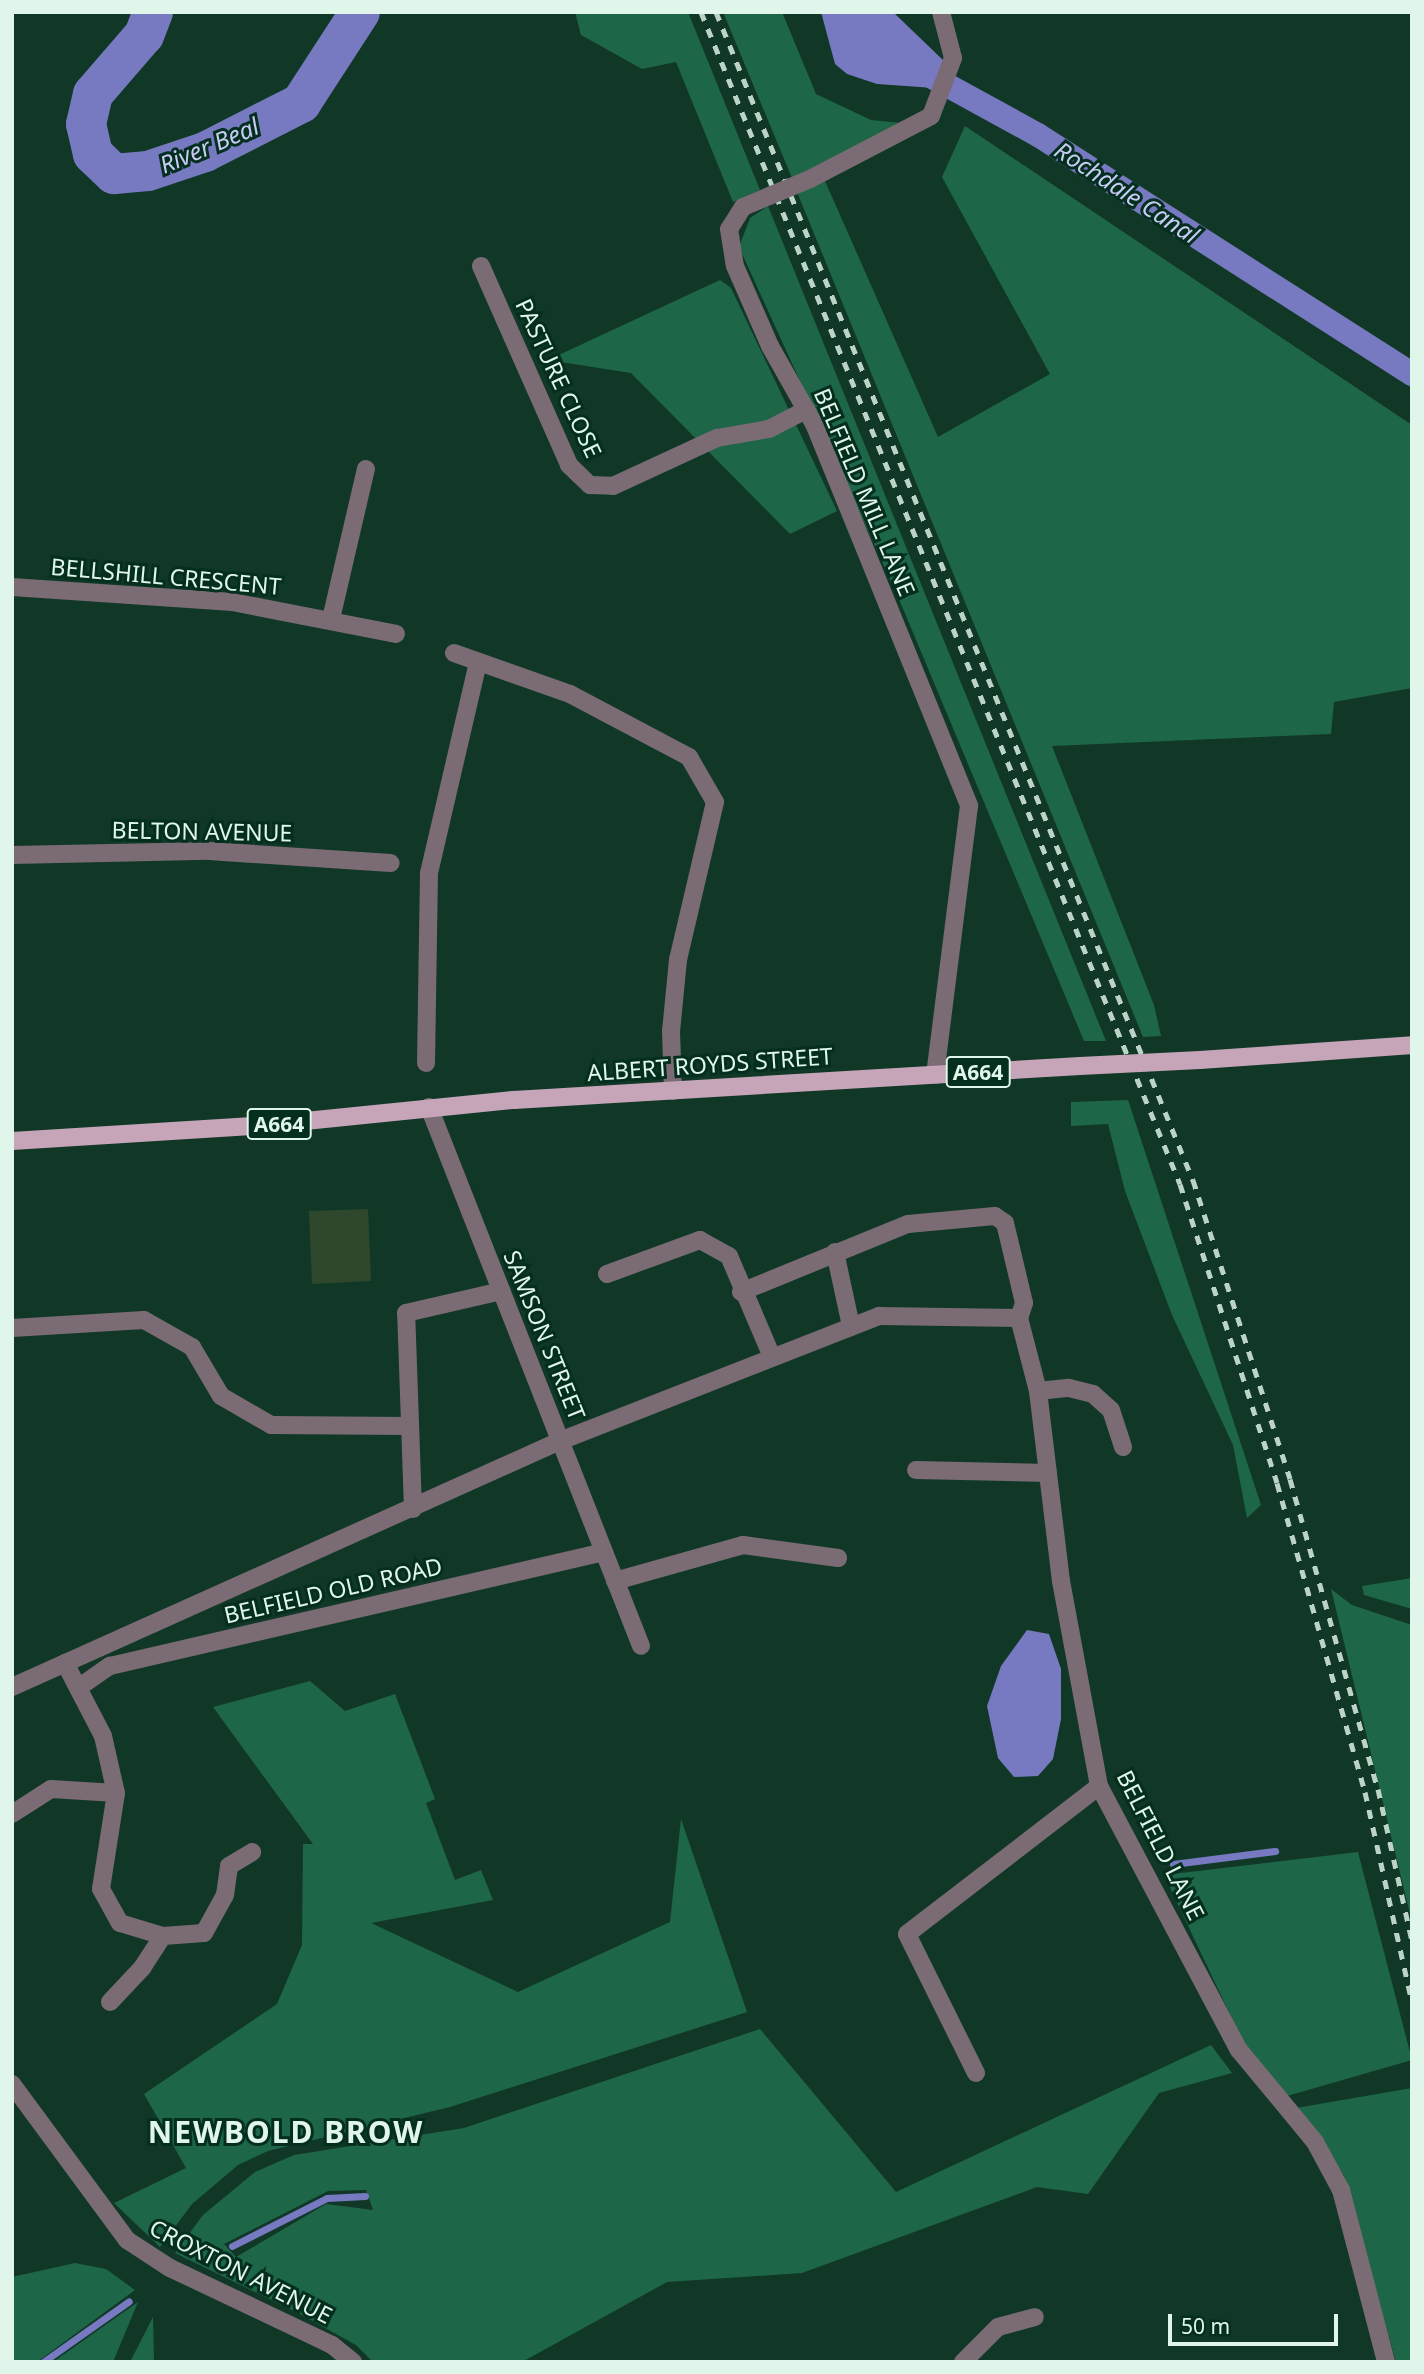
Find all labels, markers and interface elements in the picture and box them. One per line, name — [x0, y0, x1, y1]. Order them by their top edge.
water label: River Beal — [155, 111, 263, 179]
water label: Rochdale Canal — [1050, 135, 1204, 249]
street label: PASTURE CLOSE — [510, 294, 608, 462]
street label: BELFIELD MILL LANE — [809, 384, 921, 600]
street label: BELLSHILL CRESCENT — [50, 552, 282, 600]
street label: BELTON AVENUE — [112, 816, 292, 846]
street label: ALBERT ROYDS STREET — [586, 1042, 834, 1086]
road number: A664 — [945, 1054, 1011, 1090]
road number: A664 — [246, 1106, 312, 1142]
street label: SAMSON STREET — [498, 1246, 592, 1424]
street label: BELFIELD OLD ROAD — [221, 1551, 445, 1629]
street label: BELFIELD LANE — [1111, 1766, 1211, 1924]
district label: NEWBOLD BROW — [149, 2114, 423, 2150]
street label: CROXTON AVENUE — [145, 2213, 337, 2329]
scale bar — [1172, 2300, 1342, 2344]
text: 50 m — [1181, 2312, 1230, 2340]

